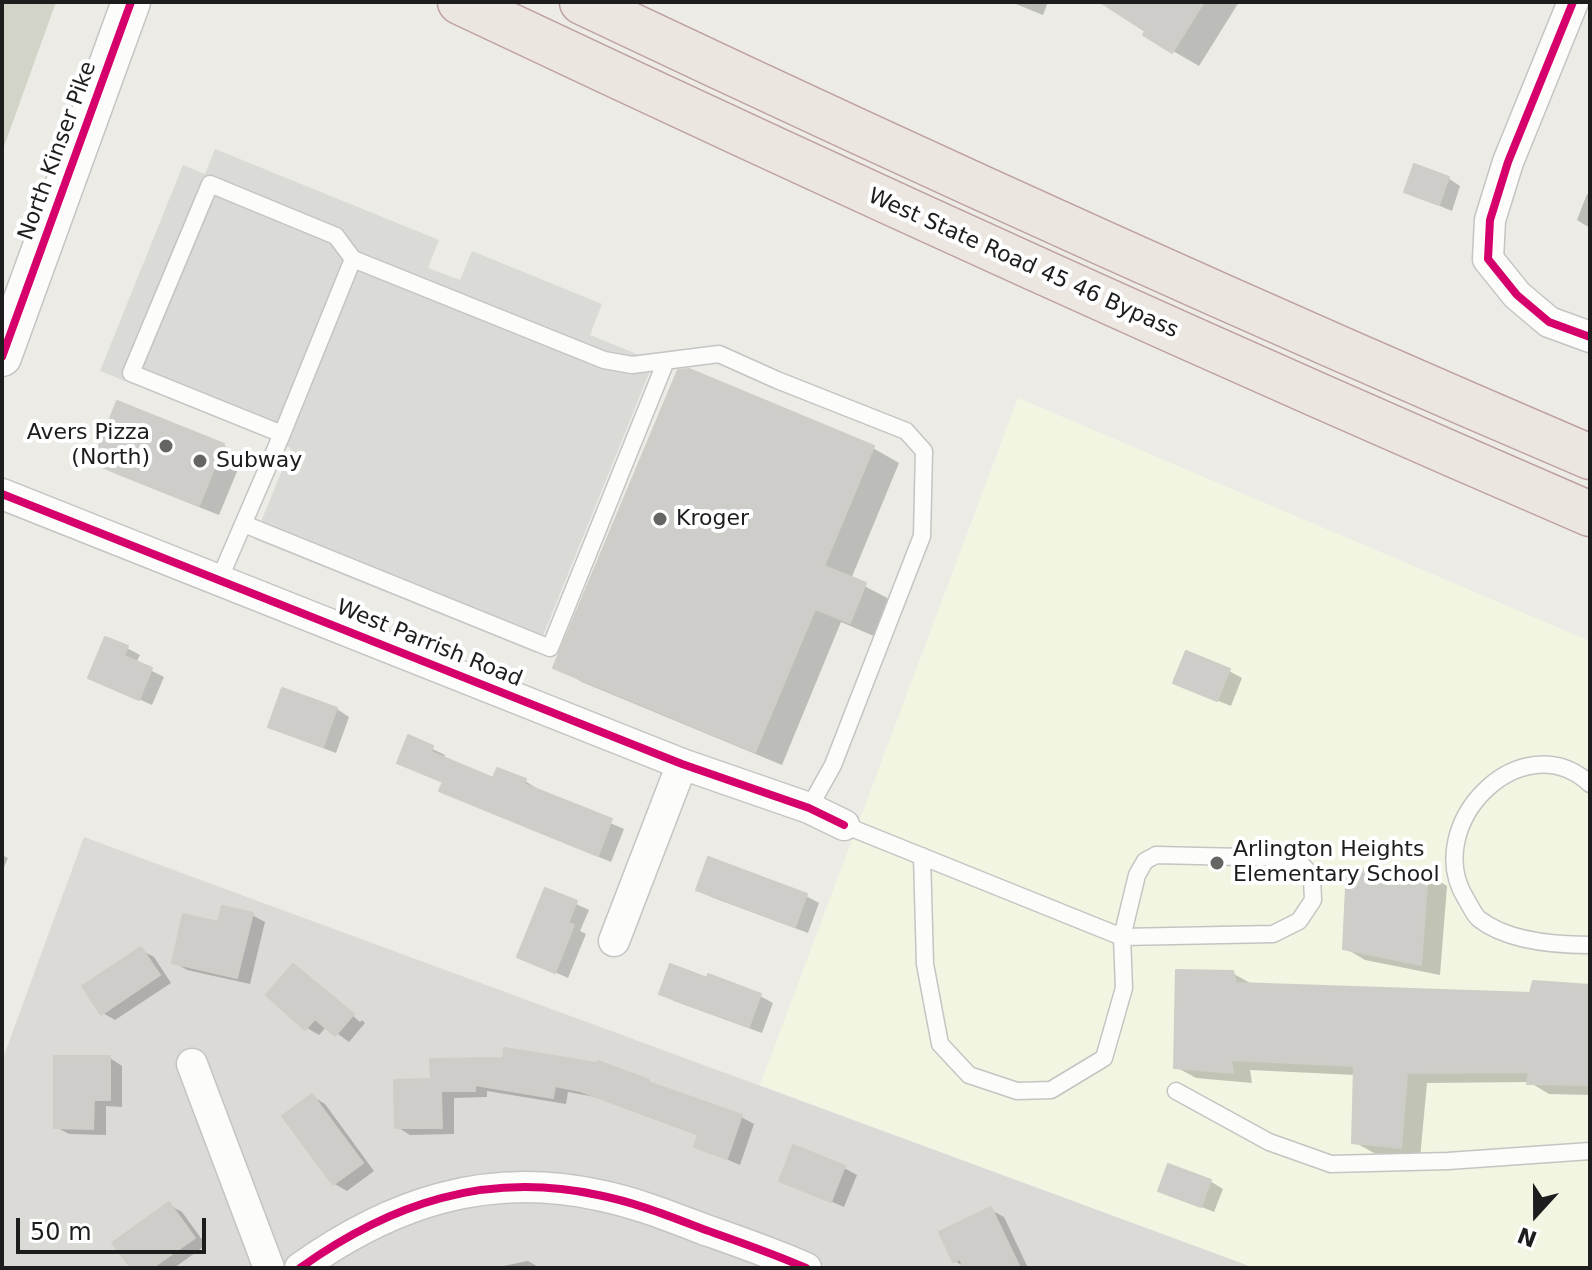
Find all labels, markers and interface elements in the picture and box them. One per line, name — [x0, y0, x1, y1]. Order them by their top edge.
street label: North Kinser Pike — [13, 58, 103, 244]
street label: West State Road 45 46 Bypass — [864, 183, 1182, 345]
place label: Avers Pizza (North) — [27, 420, 150, 472]
marker: Avers Pizza (North) — [157, 437, 175, 455]
place label: Subway — [216, 448, 302, 474]
marker: Subway — [191, 452, 209, 470]
place label: Kroger — [676, 506, 749, 532]
marker: Kroger — [651, 510, 669, 528]
street label: West Parrish Road — [332, 595, 526, 693]
place label: Arlington Heights Elementary School — [1233, 837, 1440, 888]
marker: Arlington Heights Elementary School — [1208, 854, 1226, 872]
north arrow — [1496, 1174, 1576, 1254]
scale bar — [20, 1202, 210, 1252]
text: 50 m — [30, 1218, 92, 1246]
text: N — [1514, 1222, 1540, 1252]

